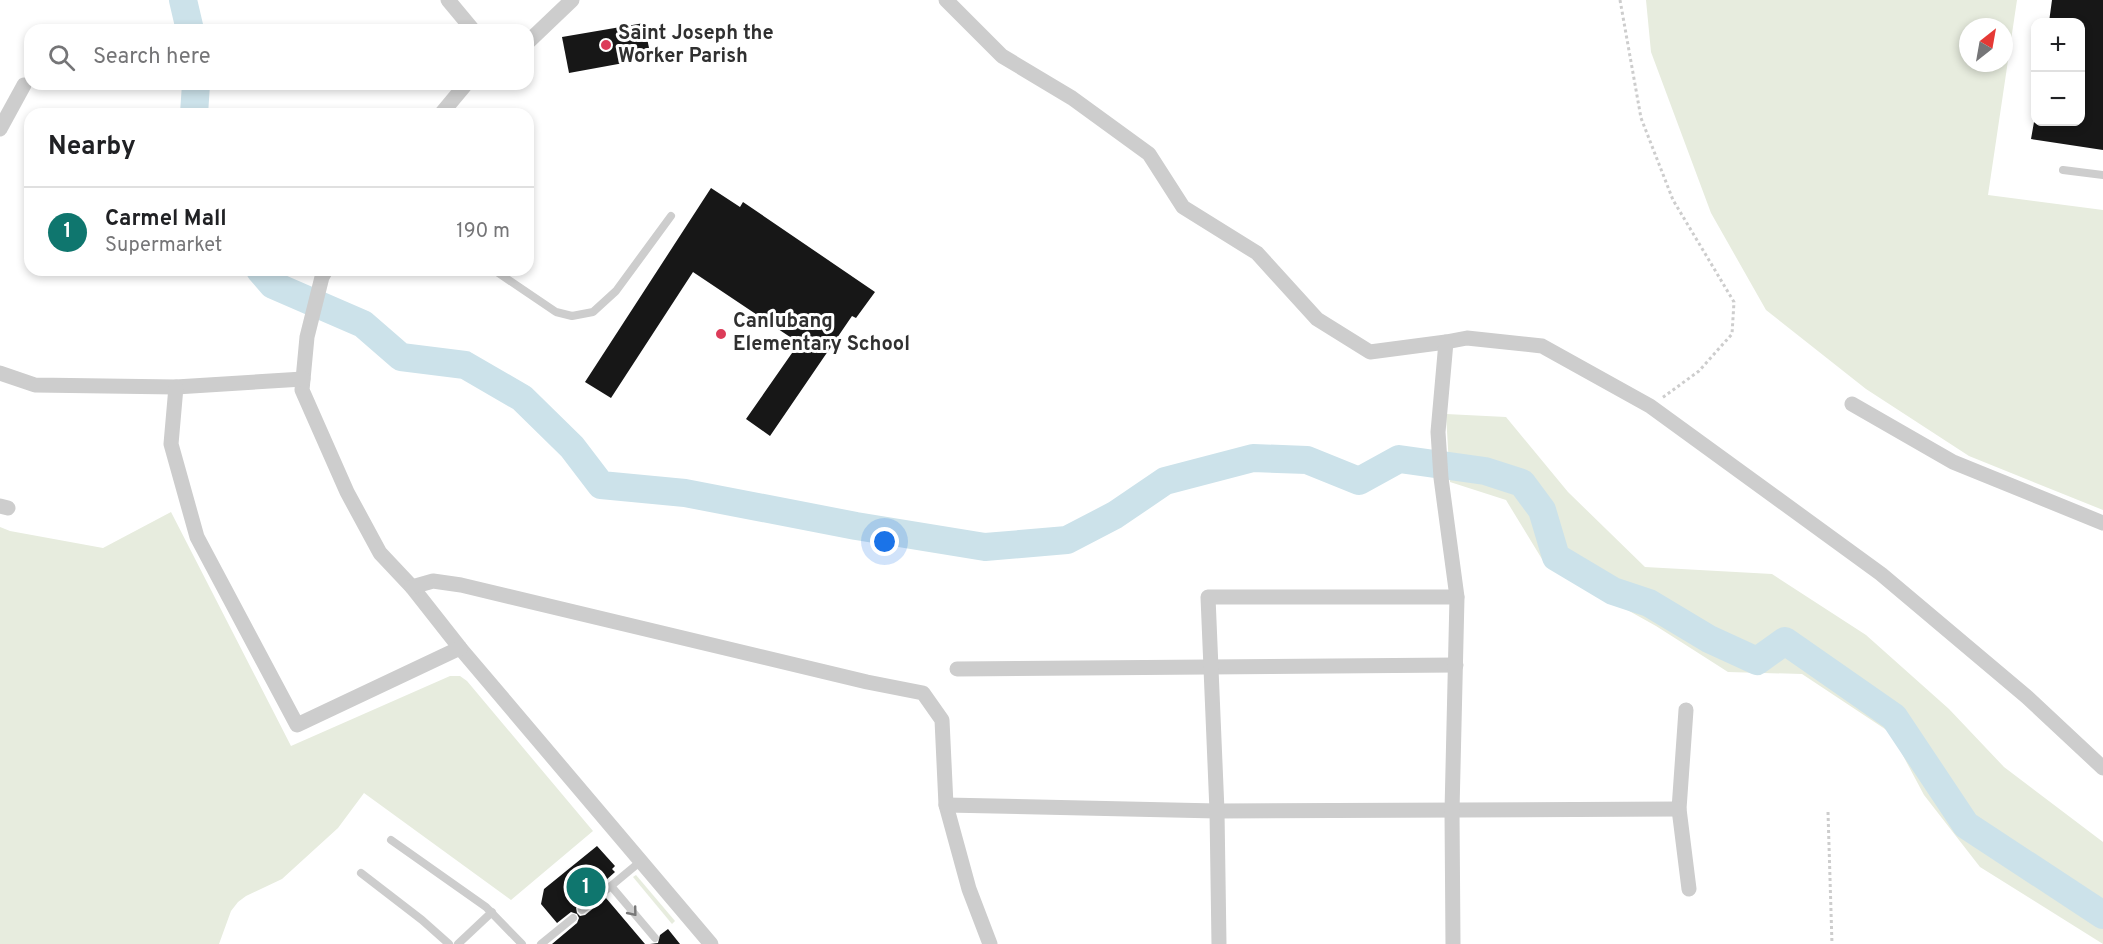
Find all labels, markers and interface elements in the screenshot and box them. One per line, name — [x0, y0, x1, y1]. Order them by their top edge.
north arrow — [1959, 18, 2013, 72]
map controls — [2031, 18, 2085, 126]
button: + — [2031, 18, 2085, 72]
place label: Saint Joseph the Worker Parish — [618, 21, 774, 70]
search box — [24, 24, 534, 90]
marker: Saint Joseph the Worker Parish — [599, 38, 613, 52]
icon: search — [45, 41, 78, 74]
text: Search here — [93, 44, 211, 71]
button: − — [2031, 72, 2085, 126]
text: Nearby — [48, 131, 136, 164]
text: Carmel Mall — [105, 206, 227, 233]
text: 1 — [64, 219, 72, 245]
text: 190 m — [456, 219, 510, 245]
text: Supermarket — [105, 233, 222, 259]
place label: Canlubang Elementary School — [733, 309, 910, 358]
marker: Canlubang Elementary School — [714, 327, 728, 341]
your location — [870, 527, 899, 556]
pin: 1 — [566, 864, 606, 910]
one-way arrow — [626, 905, 637, 916]

